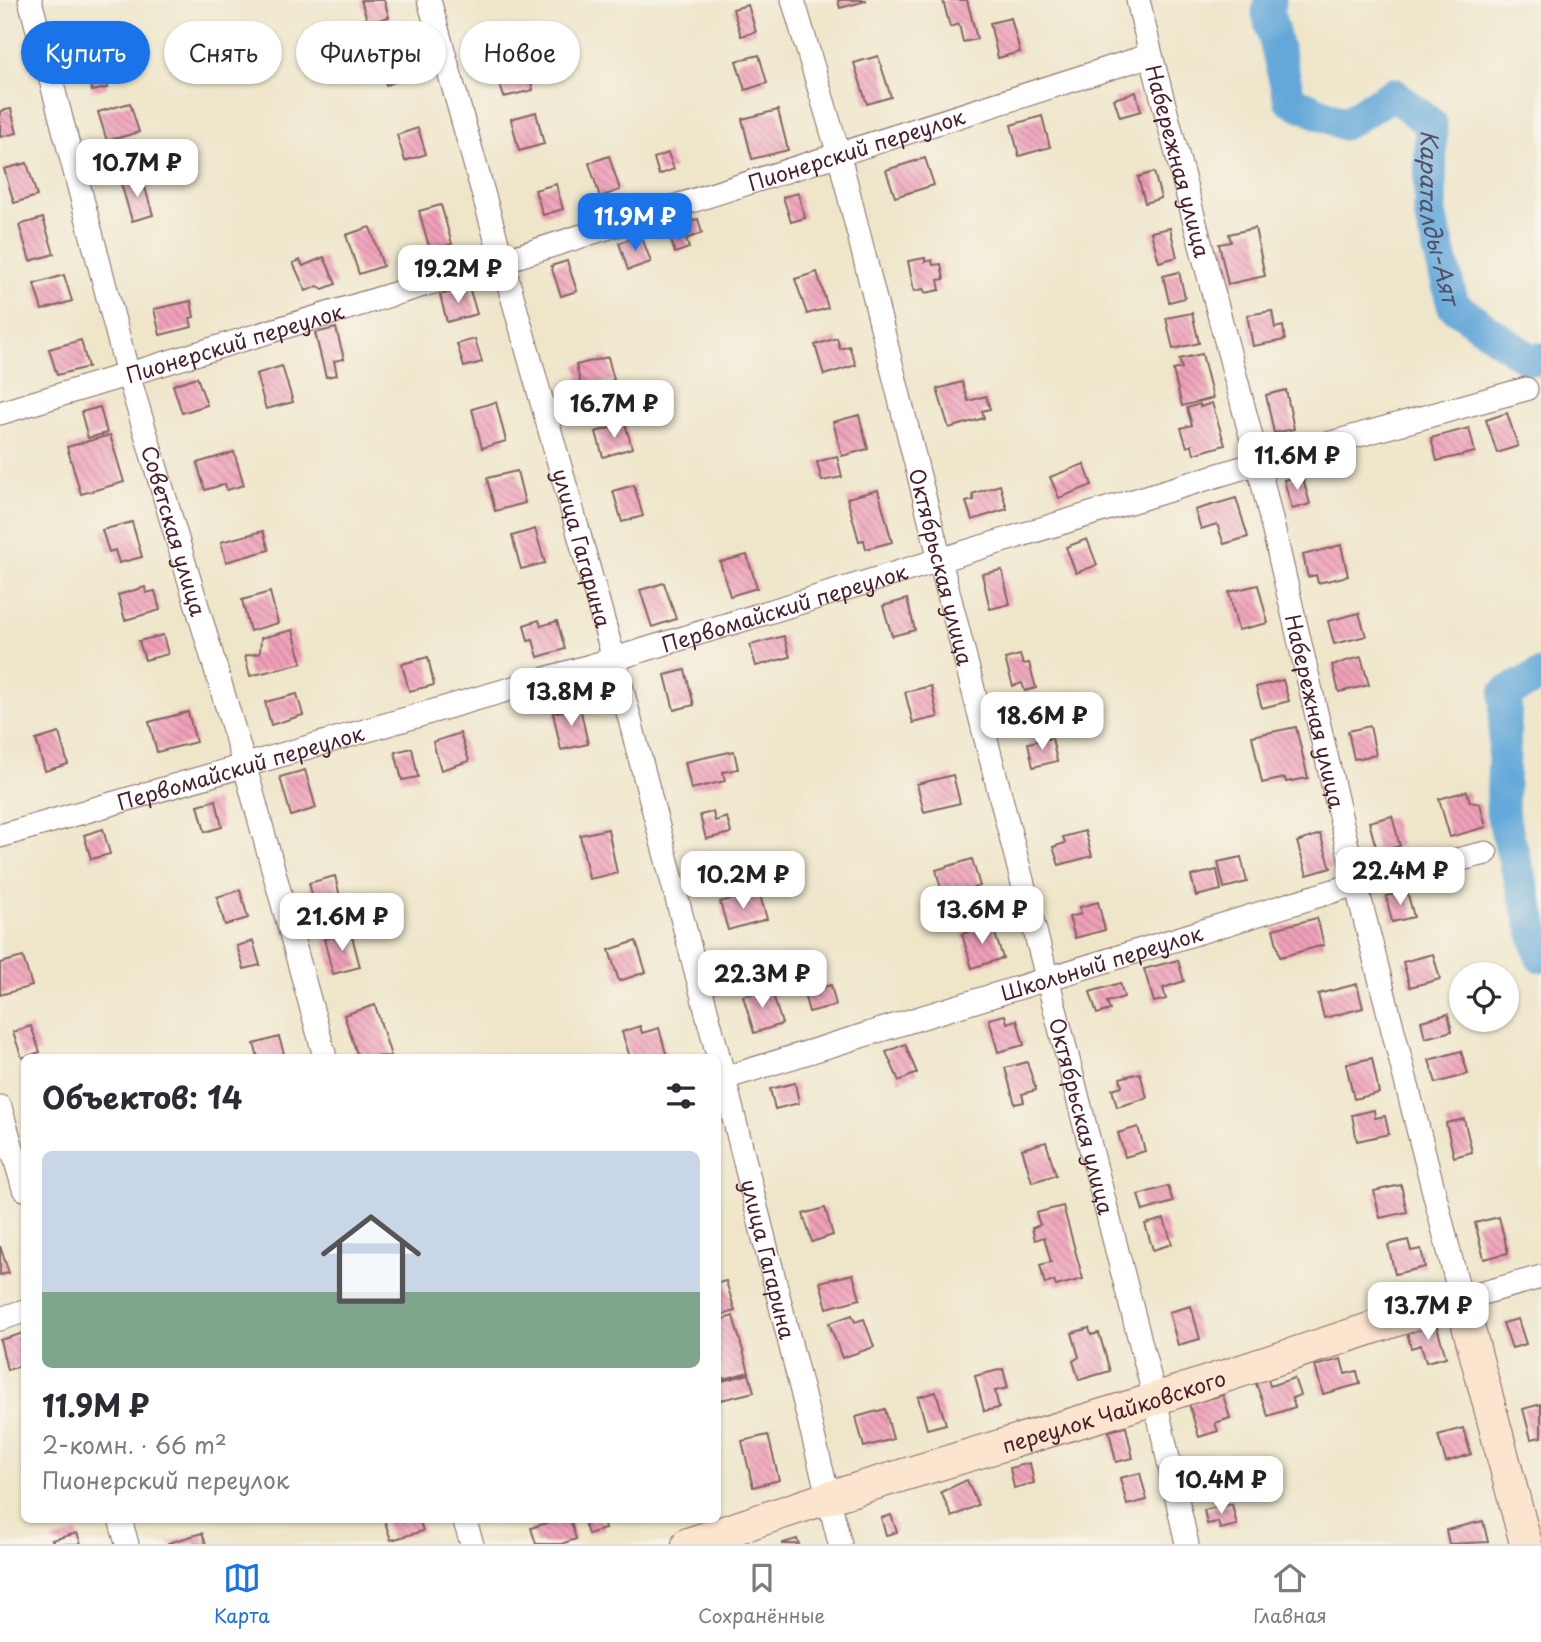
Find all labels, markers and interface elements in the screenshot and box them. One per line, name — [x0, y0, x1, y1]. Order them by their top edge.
chip: Купить — [21, 21, 150, 84]
chip: Снять — [164, 21, 282, 84]
chip: Фильтры — [296, 21, 446, 84]
chip: Новое — [460, 21, 580, 84]
street label: Набережная улица — [1138, 61, 1220, 262]
street label: Пионерский переулок — [744, 99, 969, 198]
water label: Караталды-Аят — [1413, 130, 1470, 311]
pin: 10.7M ₽ — [72, 140, 202, 199]
text: 10.7M ₽ — [92, 144, 182, 179]
pin: 11.9M ₽ — [570, 194, 700, 253]
text: 11.9M ₽ — [594, 198, 676, 233]
pin: 19.2M ₽ — [393, 246, 523, 305]
text: 19.2M ₽ — [414, 250, 502, 285]
street label: Пионерский переулок — [122, 294, 348, 390]
pin: 16.7M ₽ — [549, 380, 679, 440]
text: 16.7M ₽ — [570, 385, 658, 420]
pin: 11.6M ₽ — [1232, 433, 1362, 492]
text: 11.6M ₽ — [1254, 437, 1340, 472]
street label: Советская улица — [134, 441, 215, 620]
street label: улица Гагарина — [545, 465, 621, 632]
street label: Октябрьская улица — [902, 465, 982, 669]
street label: Первомайский переулок — [657, 555, 912, 660]
street label: Набережная улица — [1278, 611, 1354, 812]
pin: 13.8M ₽ — [506, 668, 636, 728]
text: 13.8M ₽ — [526, 673, 616, 708]
pin: 18.6M ₽ — [977, 692, 1107, 752]
text: 18.6M ₽ — [997, 697, 1087, 732]
street label: Первомайский переулок — [113, 716, 368, 818]
pin: 22.4M ₽ — [1335, 848, 1465, 907]
pin: 10.2M ₽ — [678, 852, 808, 911]
text: 22.4M ₽ — [1352, 852, 1448, 887]
text: 10.2M ₽ — [697, 856, 789, 891]
pin: 13.6M ₽ — [917, 886, 1047, 946]
text: 13.6M ₽ — [936, 891, 1028, 926]
pin: 21.6M ₽ — [277, 894, 407, 953]
text: 21.6M ₽ — [296, 898, 388, 933]
street label: Школьный переулок — [996, 916, 1207, 1008]
pin: 22.3M ₽ — [697, 950, 827, 1010]
text: 22.3M ₽ — [714, 955, 810, 990]
map controls — [1449, 962, 1519, 1032]
button: locate — [1449, 962, 1519, 1032]
street label: Октябрьская улица — [1042, 1014, 1123, 1219]
text: Объектов: 14 — [42, 1074, 242, 1119]
icon: filters — [662, 1077, 700, 1115]
street label: улица Гагарина — [734, 1175, 805, 1343]
icon: home — [308, 1196, 434, 1322]
pin: 13.7M ₽ — [1363, 1282, 1493, 1342]
text: 13.7M ₽ — [1384, 1287, 1472, 1322]
street label: переулок Чайковского — [998, 1361, 1230, 1460]
text: 11.9M ₽ — [42, 1382, 149, 1427]
text: 2-комн. · 66 m² — [42, 1427, 227, 1462]
pin: 10.4M ₽ — [1156, 1456, 1286, 1516]
text: 10.4M ₽ — [1175, 1461, 1267, 1496]
text: Пионерский переулок — [42, 1462, 289, 1497]
tab: Карта — [214, 1559, 270, 1629]
tab: Сохранённые — [698, 1559, 825, 1629]
tab: Главная — [1253, 1559, 1327, 1629]

